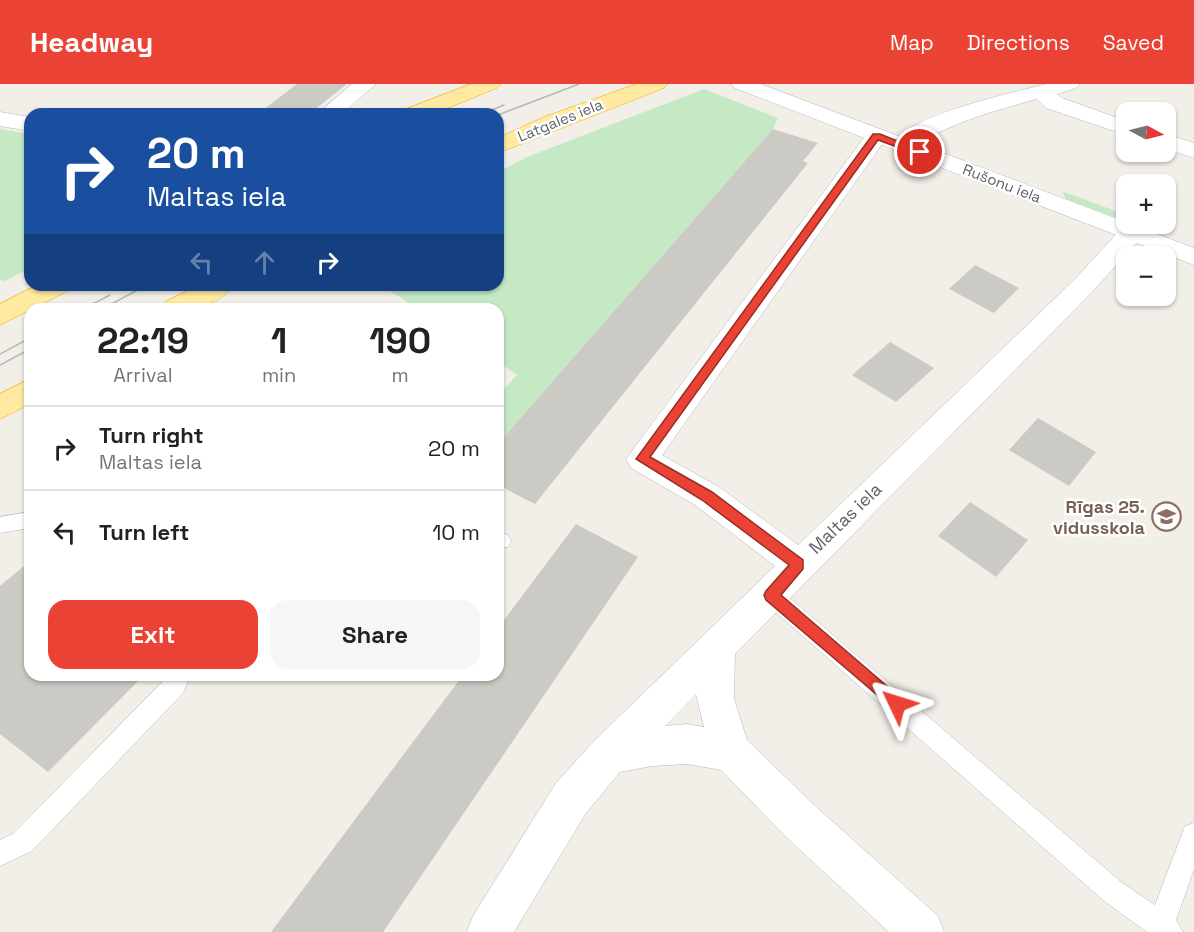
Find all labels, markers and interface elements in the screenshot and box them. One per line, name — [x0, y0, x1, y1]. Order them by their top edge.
text: Headway — [30, 24, 153, 60]
text: Map — [890, 29, 934, 56]
text: Directions — [967, 29, 1070, 56]
text: Saved — [1103, 29, 1164, 56]
street label: Latgales iela — [515, 94, 606, 146]
north arrow — [1116, 102, 1176, 162]
map controls — [1116, 102, 1176, 306]
pin — [894, 126, 945, 177]
text: 20 m — [147, 127, 246, 180]
icon: right — [48, 132, 126, 210]
icon: arrive — [903, 135, 936, 168]
street label: Rušonu iela — [960, 159, 1044, 207]
button: + — [1116, 174, 1176, 234]
text: Maltas iela — [147, 179, 286, 214]
icon: left — [185, 246, 218, 279]
icon: ahead — [248, 246, 281, 279]
icon: right — [311, 246, 344, 279]
button: − — [1116, 246, 1176, 306]
text: 22:19 — [97, 318, 189, 364]
text: 1 — [271, 318, 287, 364]
text: 190 — [369, 318, 431, 364]
text: Arrival — [113, 362, 173, 388]
text: min — [262, 362, 296, 388]
text: m — [392, 362, 409, 388]
text: Turn right — [99, 421, 204, 449]
icon: right — [48, 432, 81, 465]
text: 20 m — [428, 434, 480, 462]
text: Maltas iela — [99, 449, 202, 475]
street label: Maltas iela — [804, 478, 886, 558]
place label: Rīgas 25. vidusskola — [1053, 495, 1146, 539]
school or university icon: Rīgas 25. vidusskola — [1150, 500, 1182, 532]
icon: left — [48, 516, 81, 549]
text: Turn left — [99, 518, 189, 546]
text: 10 m — [432, 518, 480, 546]
button: Exit — [48, 600, 258, 669]
button: Share — [270, 600, 480, 669]
position arrow — [865, 672, 929, 736]

